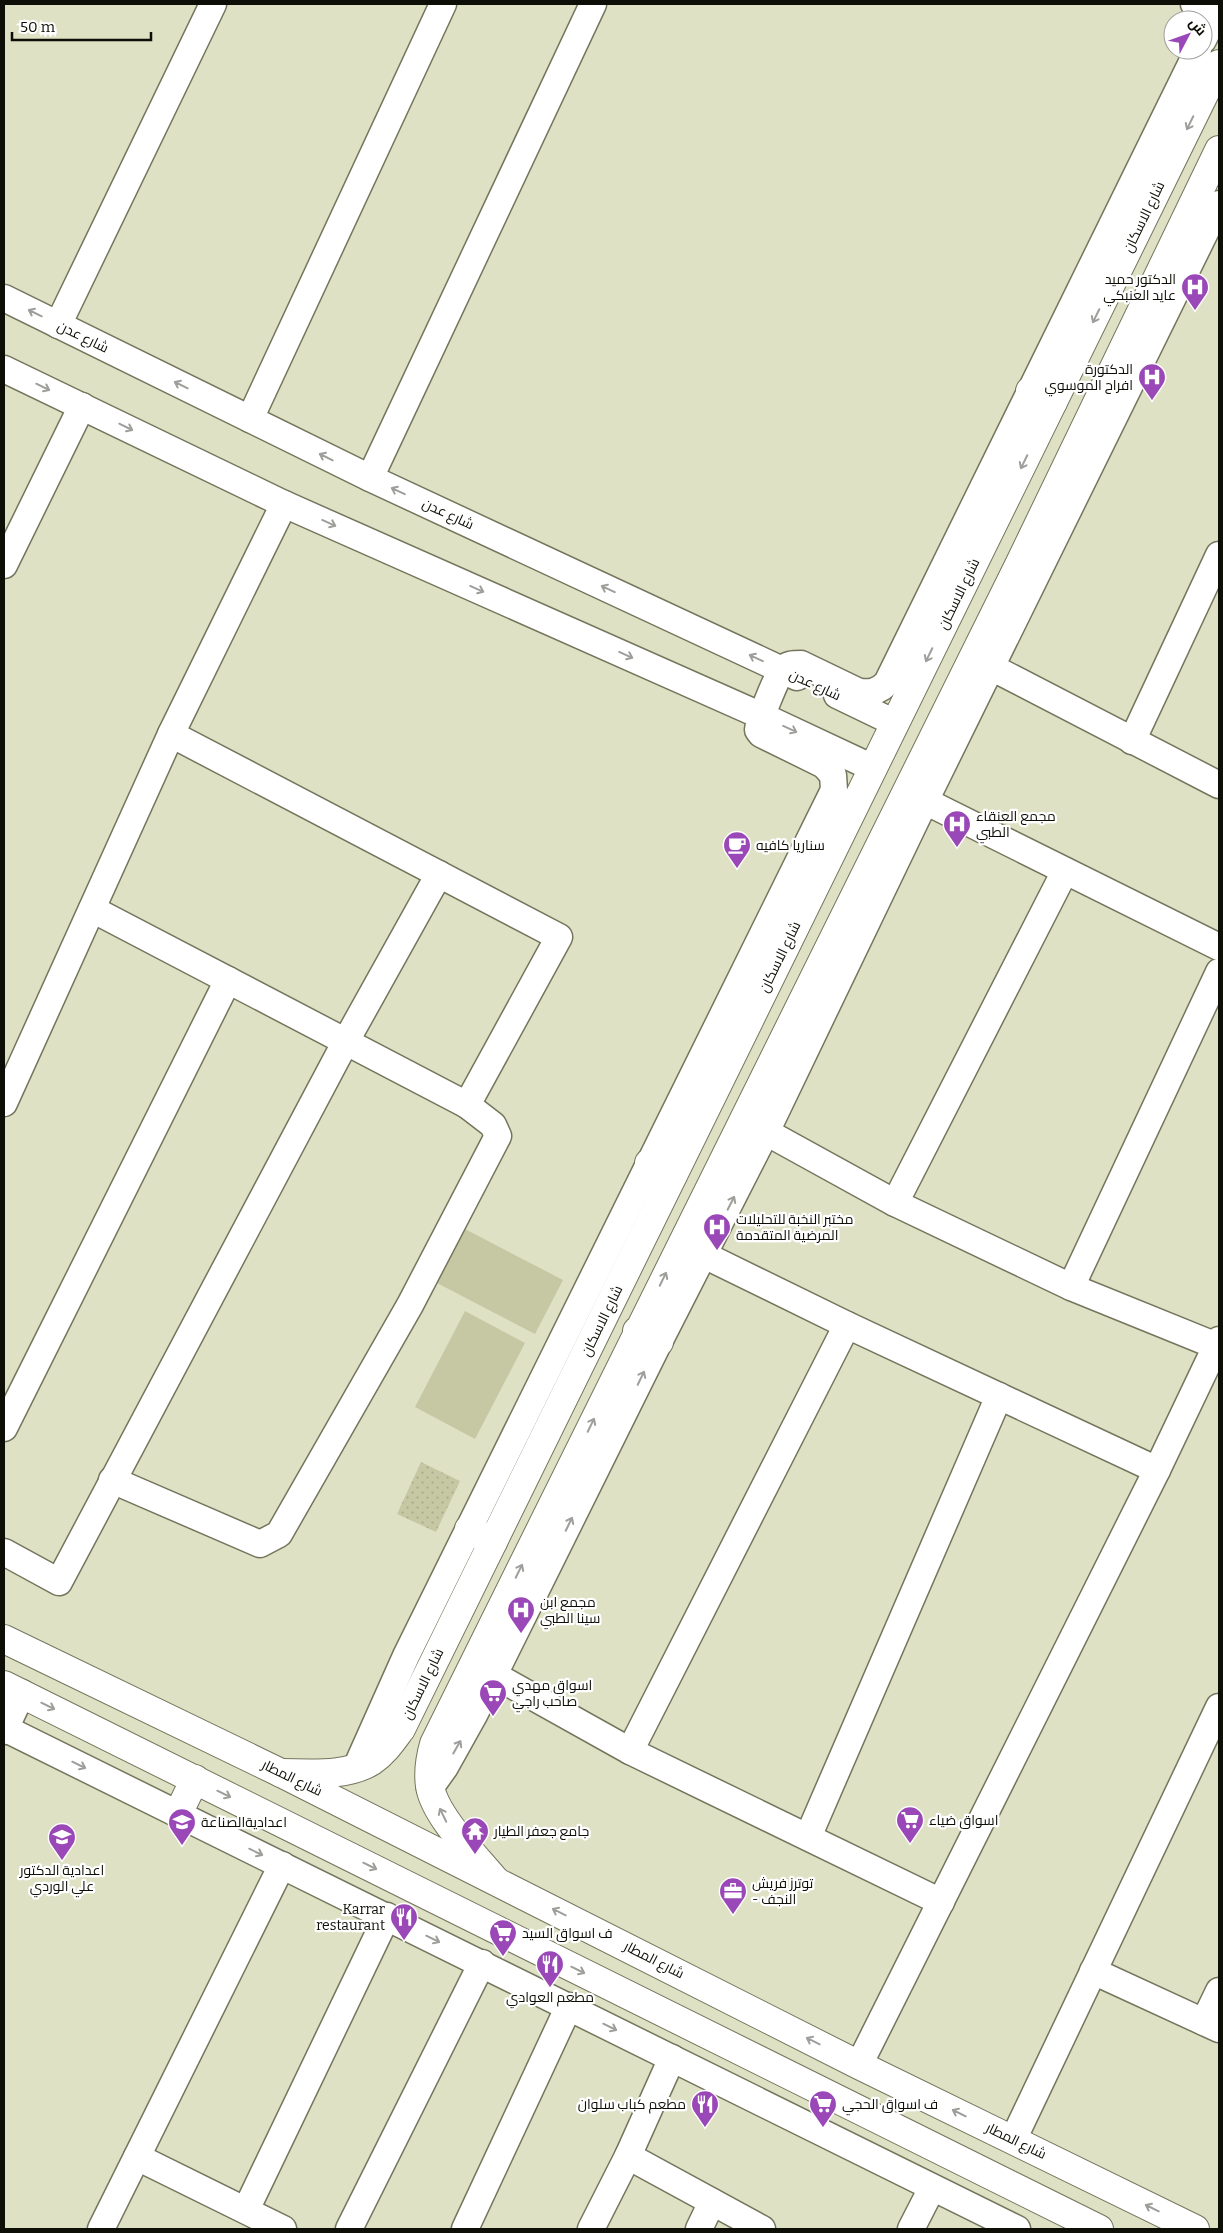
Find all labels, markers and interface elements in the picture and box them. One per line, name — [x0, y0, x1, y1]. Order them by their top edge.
scale bar — [12, 10, 151, 42]
north arrow — [1163, 10, 1213, 60]
text: ش — [1185, 14, 1210, 39]
text: 50 m — [20, 18, 56, 36]
one-way arrow — [1185, 115, 1194, 130]
street label: شارع الاسكان — [1119, 179, 1169, 255]
place label: الدكتور حميد عايد العنبكي — [1103, 271, 1176, 307]
hospital icon: الدكتور حميد عايد العنبكي — [1180, 272, 1210, 311]
one-way arrow — [28, 308, 43, 317]
one-way arrow — [1090, 308, 1100, 323]
street label: شارع عدن — [55, 317, 111, 357]
place label: الدكتورة افراح الموسوي — [1044, 361, 1133, 397]
hospital icon: الدكتورة افراح الموسوي — [1137, 362, 1167, 401]
one-way arrow — [173, 380, 188, 390]
one-way arrow — [35, 383, 50, 393]
one-way arrow — [118, 423, 133, 433]
one-way arrow — [319, 452, 334, 462]
one-way arrow — [1019, 454, 1028, 469]
one-way arrow — [391, 486, 406, 495]
street label: شارع عدن — [419, 495, 477, 533]
one-way arrow — [321, 519, 336, 529]
street label: شارع الاسكان — [934, 556, 984, 632]
one-way arrow — [601, 584, 616, 593]
one-way arrow — [469, 585, 484, 595]
one-way arrow — [923, 647, 933, 662]
one-way arrow — [618, 651, 633, 661]
one-way arrow — [749, 652, 764, 662]
street label: شارع عدن — [786, 666, 844, 704]
one-way arrow — [782, 724, 797, 734]
place label: مجمع العنقاء الطبي — [976, 808, 1056, 844]
hospital icon: مجمع العنقاء الطبي — [942, 809, 972, 848]
cafe icon: سناريا كافيه — [722, 830, 752, 869]
place label: سناريا كافيه — [756, 837, 825, 854]
street label: شارع الاسكان — [755, 919, 805, 995]
one-way arrow — [726, 1195, 736, 1210]
place label: مختبر النخبة للتحليلات المرضية المتقدمة — [736, 1211, 853, 1244]
hospital icon: مختبر النخبة للتحليلات المرضية المتقدمة — [702, 1212, 732, 1251]
one-way arrow — [659, 1272, 668, 1287]
street label: شارع الاسكان — [577, 1283, 627, 1359]
one-way arrow — [636, 1371, 646, 1386]
one-way arrow — [587, 1418, 596, 1433]
one-way arrow — [565, 1517, 574, 1532]
one-way arrow — [515, 1564, 525, 1579]
place label: مجمع ابن سينا الطبي — [540, 1594, 600, 1630]
hospital icon: مجمع ابن سينا الطبي — [506, 1595, 536, 1634]
street label: شارع الاسكان — [398, 1646, 448, 1722]
place label: اسواق مهدي صاحب راجي — [512, 1677, 592, 1713]
supermarket icon: اسواق مهدي صاحب راجي — [478, 1678, 508, 1717]
one-way arrow — [40, 1701, 55, 1711]
one-way arrow — [452, 1741, 462, 1755]
street label: شارع المطار — [258, 1756, 325, 1800]
one-way arrow — [71, 1761, 86, 1770]
one-way arrow — [217, 1789, 232, 1799]
supermarket icon: اسواق ضياء — [895, 1805, 925, 1844]
school or university icon: اعداديةالصناعة — [167, 1807, 197, 1846]
one-way arrow — [437, 1808, 447, 1823]
place label: اسواق ضياء — [929, 1812, 998, 1829]
place label: اعداديةالصناعة — [201, 1814, 287, 1831]
temple icon: جامع جعفر الطيار — [460, 1816, 490, 1855]
school or university icon: اعدادية الدكتور علي الوردي — [47, 1822, 77, 1861]
place label: جامع جعفر الطيار — [493, 1823, 589, 1840]
one-way arrow — [248, 1848, 263, 1857]
place label: اعدادية الدكتور علي الوردي — [19, 1862, 104, 1898]
one-way arrow — [362, 1862, 377, 1871]
place label: توترز فريش - النجف — [752, 1875, 814, 1908]
office icon: توترز فريش - النجف — [718, 1876, 748, 1915]
place label: Karrar restaurant — [316, 1901, 385, 1934]
restaurant icon: Karrar restaurant — [389, 1902, 419, 1941]
one-way arrow — [552, 1907, 567, 1916]
supermarket icon: ف اسواق السيد — [488, 1918, 518, 1957]
place label: ف اسواق السيد — [522, 1925, 613, 1942]
one-way arrow — [425, 1935, 440, 1944]
street label: شارع المطار — [620, 1937, 687, 1982]
restaurant icon: مطعم العوادي — [535, 1949, 565, 1988]
one-way arrow — [570, 1966, 585, 1975]
place label: مطعم العوادي — [506, 1989, 594, 2009]
one-way arrow — [602, 2023, 617, 2032]
one-way arrow — [806, 2036, 821, 2045]
restaurant icon: مطعم كباب سلوان — [690, 2089, 720, 2128]
supermarket icon: ف اسواق الحجي — [808, 2089, 838, 2128]
place label: مطعم كباب سلوان — [578, 2096, 686, 2114]
place label: ف اسواق الحجي — [842, 2096, 938, 2116]
one-way arrow — [952, 2108, 967, 2117]
street label: شارع المطار — [982, 2119, 1049, 2163]
one-way arrow — [1145, 2203, 1160, 2212]

